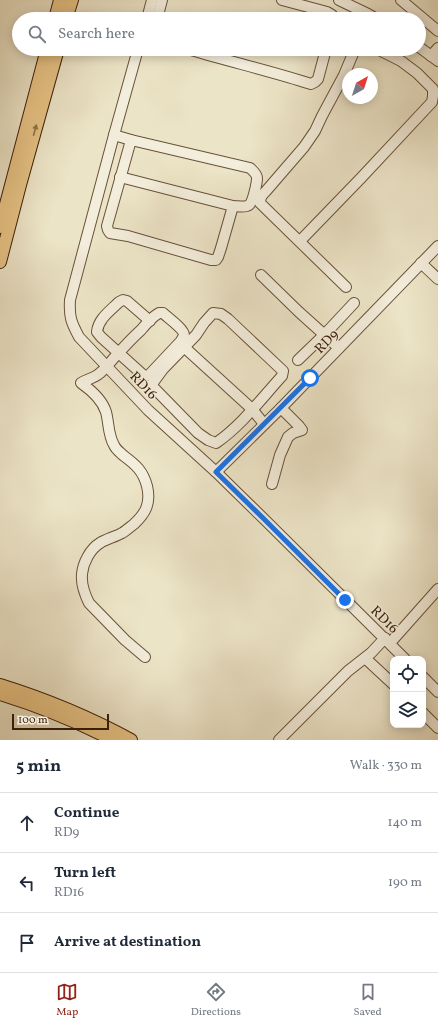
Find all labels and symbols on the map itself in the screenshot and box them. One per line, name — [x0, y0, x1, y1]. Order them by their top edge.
north arrow — [342, 68, 378, 104]
one-way arrow — [32, 123, 38, 135]
street label: RD9 — [311, 326, 343, 358]
street label: RD16 — [125, 368, 161, 404]
route start — [301, 369, 319, 387]
route end — [336, 591, 354, 609]
street label: RD16 — [366, 602, 402, 638]
scale bar — [12, 712, 109, 731]

